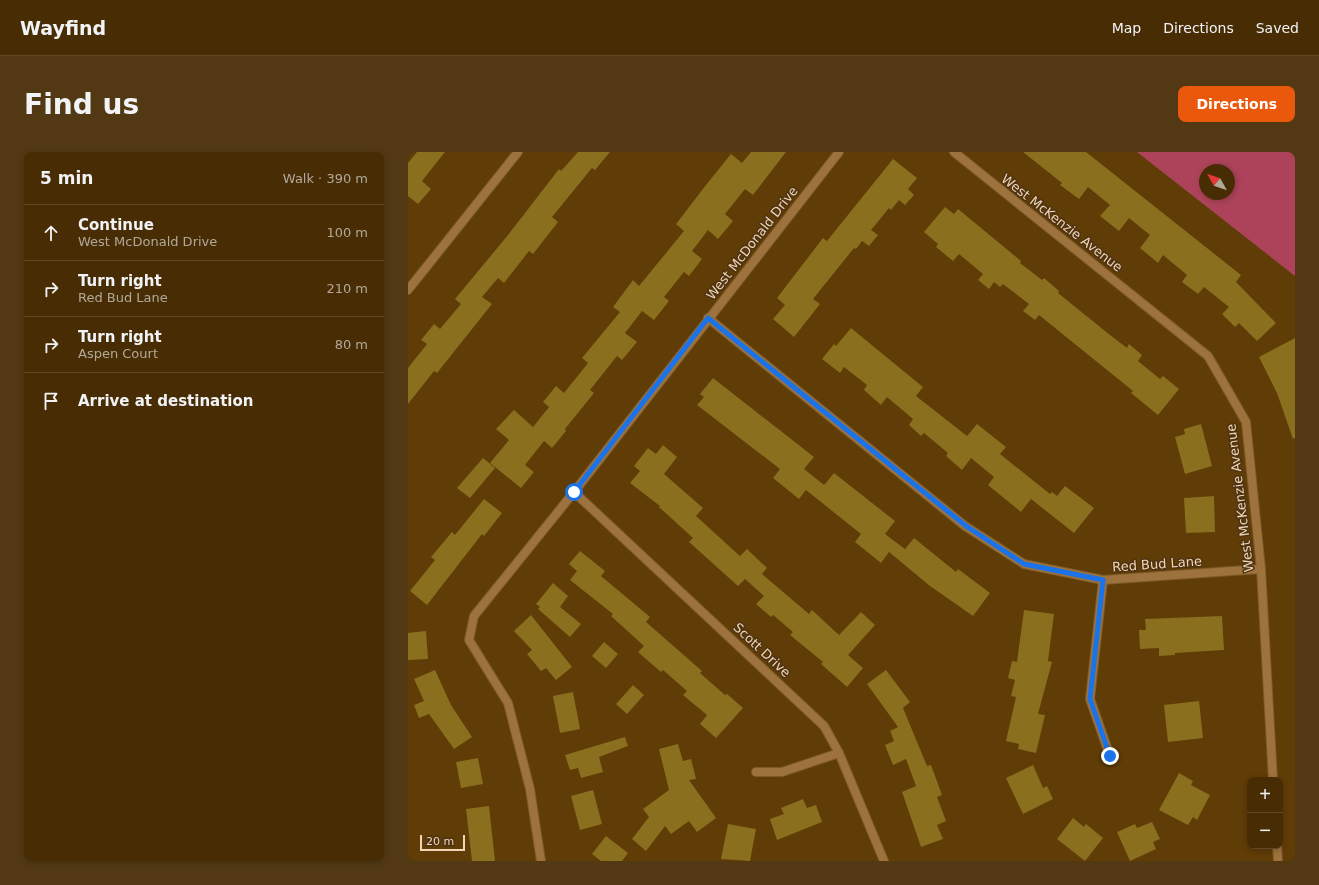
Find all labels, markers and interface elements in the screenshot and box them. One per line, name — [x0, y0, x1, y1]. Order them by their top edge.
text: Wayfind — [20, 17, 106, 39]
text: Map — [1112, 20, 1141, 36]
text: Directions — [1163, 20, 1234, 36]
text: Saved — [1256, 20, 1299, 36]
button: Directions — [1178, 86, 1295, 122]
text: Find us — [24, 88, 139, 121]
north arrow — [1199, 164, 1235, 200]
text: 5 min — [40, 168, 93, 188]
text: Walk · 390 m — [283, 171, 368, 186]
street label: West McKenzie Avenue — [999, 171, 1125, 275]
street label: West McDonald Drive — [703, 184, 801, 302]
text: Continue — [78, 216, 154, 234]
icon: ahead — [40, 222, 62, 244]
text: 100 m — [326, 225, 368, 240]
text: West McDonald Drive — [78, 234, 217, 249]
text: Turn right — [78, 272, 162, 290]
icon: right — [40, 278, 62, 300]
text: 210 m — [326, 281, 368, 296]
text: Red Bud Lane — [78, 290, 168, 305]
text: Turn right — [78, 328, 162, 346]
icon: right — [40, 334, 62, 356]
text: 80 m — [335, 337, 368, 352]
text: Aspen Court — [78, 346, 158, 361]
icon: arrive — [40, 390, 62, 412]
text: Arrive at destination — [78, 392, 253, 410]
street label: West McKenzie Avenue — [1223, 423, 1257, 573]
route start — [565, 483, 583, 501]
street label: Red Bud Lane — [1112, 553, 1202, 575]
street label: Scott Drive — [730, 620, 794, 680]
route end — [1101, 747, 1119, 765]
map controls — [1247, 777, 1283, 849]
button: + — [1247, 777, 1283, 813]
button: − — [1247, 813, 1283, 849]
scale bar — [420, 833, 465, 852]
text: 20 m — [426, 835, 454, 848]

